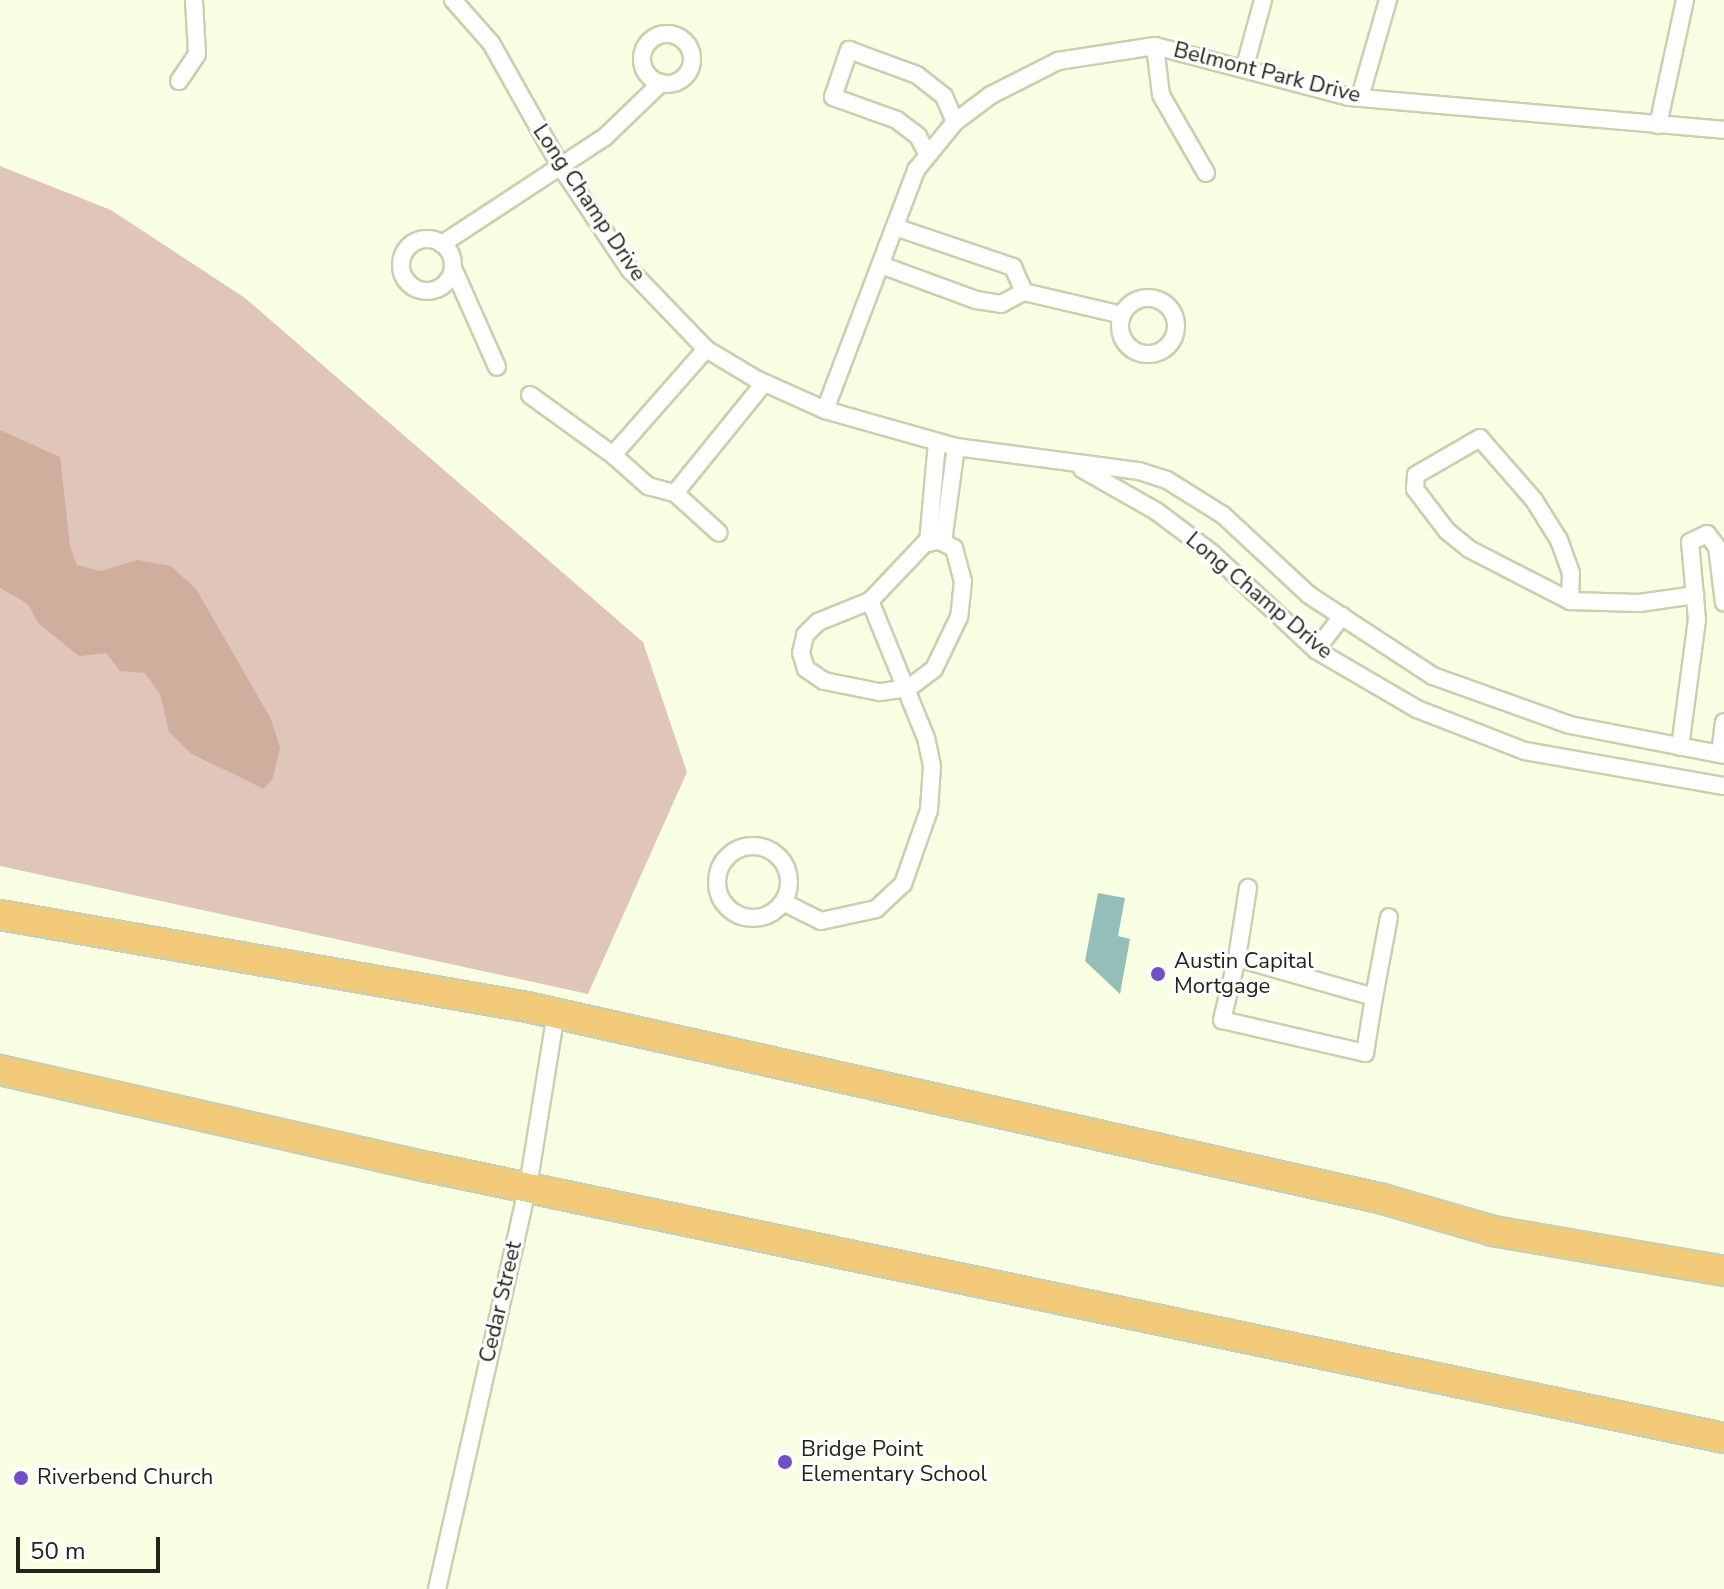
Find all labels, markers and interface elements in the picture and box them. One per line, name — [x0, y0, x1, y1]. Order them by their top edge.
street label: Belmont Park Drive — [1171, 37, 1363, 109]
street label: Long Champ Drive — [527, 120, 651, 286]
street label: Long Champ Drive — [1180, 527, 1338, 665]
place label: Austin Capital Mortgage — [1174, 948, 1314, 1000]
marker: Austin Capital Mortgage — [1149, 965, 1167, 983]
street label: Cedar Street — [474, 1239, 528, 1365]
place label: Bridge Point Elementary School — [801, 1436, 987, 1488]
marker: Bridge Point Elementary School — [776, 1453, 794, 1471]
place label: Riverbend Church — [37, 1465, 213, 1491]
marker: Riverbend Church — [12, 1469, 30, 1487]
scale bar — [20, 1521, 164, 1571]
text: 50 m — [30, 1535, 86, 1567]

